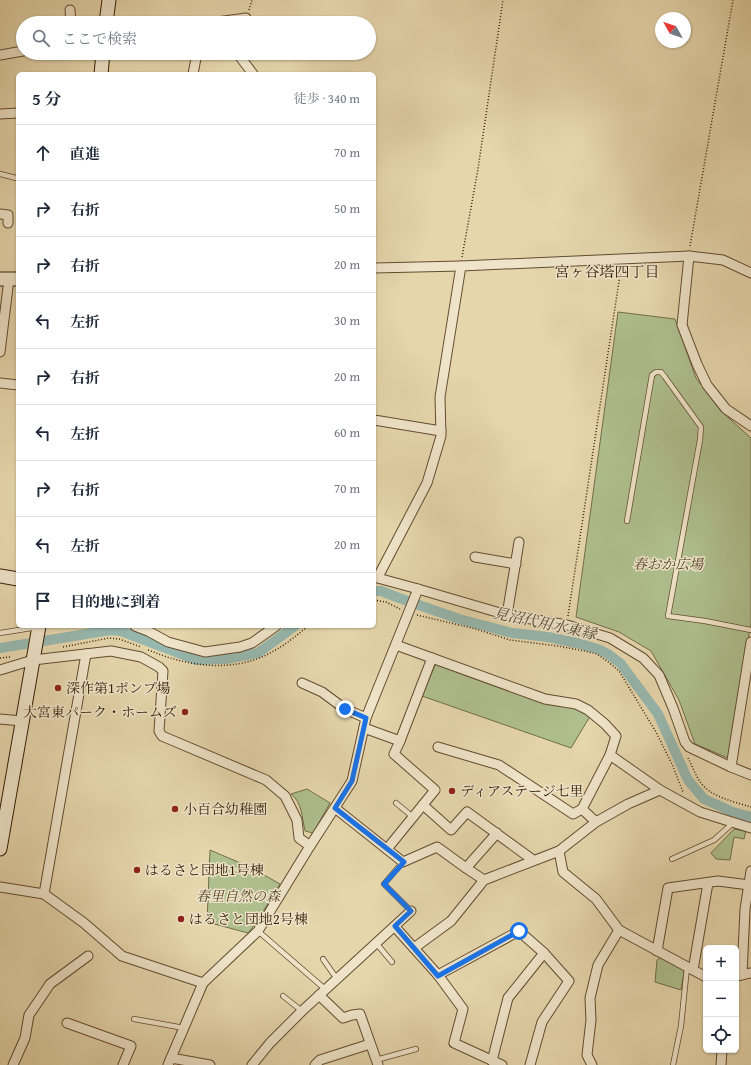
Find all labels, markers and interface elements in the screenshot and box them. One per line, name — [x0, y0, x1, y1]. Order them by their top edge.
north arrow — [655, 12, 691, 48]
search box — [16, 16, 376, 60]
icon: search — [30, 27, 52, 49]
text: ここで検索 — [62, 28, 137, 49]
text: 5 分 — [32, 86, 62, 111]
text: 徒歩 · 340 m — [294, 89, 360, 108]
icon: ahead — [32, 142, 54, 164]
text: 直進 — [70, 143, 100, 164]
text: 70 m — [334, 143, 360, 162]
icon: right — [32, 198, 54, 220]
text: 右折 — [70, 199, 100, 220]
text: 50 m — [334, 199, 360, 218]
icon: right — [32, 254, 54, 276]
text: 右折 — [70, 255, 100, 276]
text: 20 m — [334, 255, 360, 274]
district label: 宮ヶ谷塔四丁目 — [554, 261, 660, 282]
icon: left — [32, 310, 54, 332]
text: 左折 — [70, 311, 100, 332]
text: 30 m — [334, 311, 360, 330]
icon: right — [32, 366, 54, 388]
text: 右折 — [70, 367, 100, 388]
text: 20 m — [334, 367, 360, 386]
icon: left — [32, 422, 54, 444]
text: 左折 — [70, 423, 100, 444]
text: 60 m — [334, 423, 360, 442]
icon: right — [32, 478, 54, 500]
text: 右折 — [70, 479, 100, 500]
text: 70 m — [334, 479, 360, 498]
icon: left — [32, 534, 54, 556]
text: 左折 — [70, 535, 100, 556]
text: 20 m — [334, 535, 360, 554]
park label: 春おか広場 — [633, 554, 705, 574]
icon: arrive — [32, 590, 54, 612]
text: 目的地に到着 — [70, 591, 160, 612]
water label: 見沼代用水東縁 — [491, 602, 600, 645]
place label: 深作第1ポンプ場 — [66, 678, 171, 698]
marker: 深作第1ポンプ場 — [53, 683, 63, 693]
route end — [336, 700, 354, 718]
place label: 大宮東パーク・ホームズ — [23, 702, 177, 722]
marker: 大宮東パーク・ホームズ — [180, 707, 190, 717]
place label: ディアステージ七里 — [460, 781, 584, 801]
marker: ディアステージ七里 — [447, 786, 457, 796]
place label: 小百合幼稚園 — [183, 799, 267, 819]
marker: 小百合幼稚園 — [170, 804, 180, 814]
place label: はるさと団地1号棟 — [145, 860, 264, 880]
marker: はるさと団地1号棟 — [132, 865, 142, 875]
park label: 春里自然の森 — [196, 886, 282, 906]
place label: はるさと団地2号棟 — [189, 909, 308, 929]
marker: はるさと団地2号棟 — [176, 914, 186, 924]
route start — [510, 922, 528, 940]
map controls — [703, 945, 739, 1053]
button: + — [703, 945, 739, 981]
button: − — [703, 981, 739, 1017]
button: locate — [703, 1017, 739, 1053]

